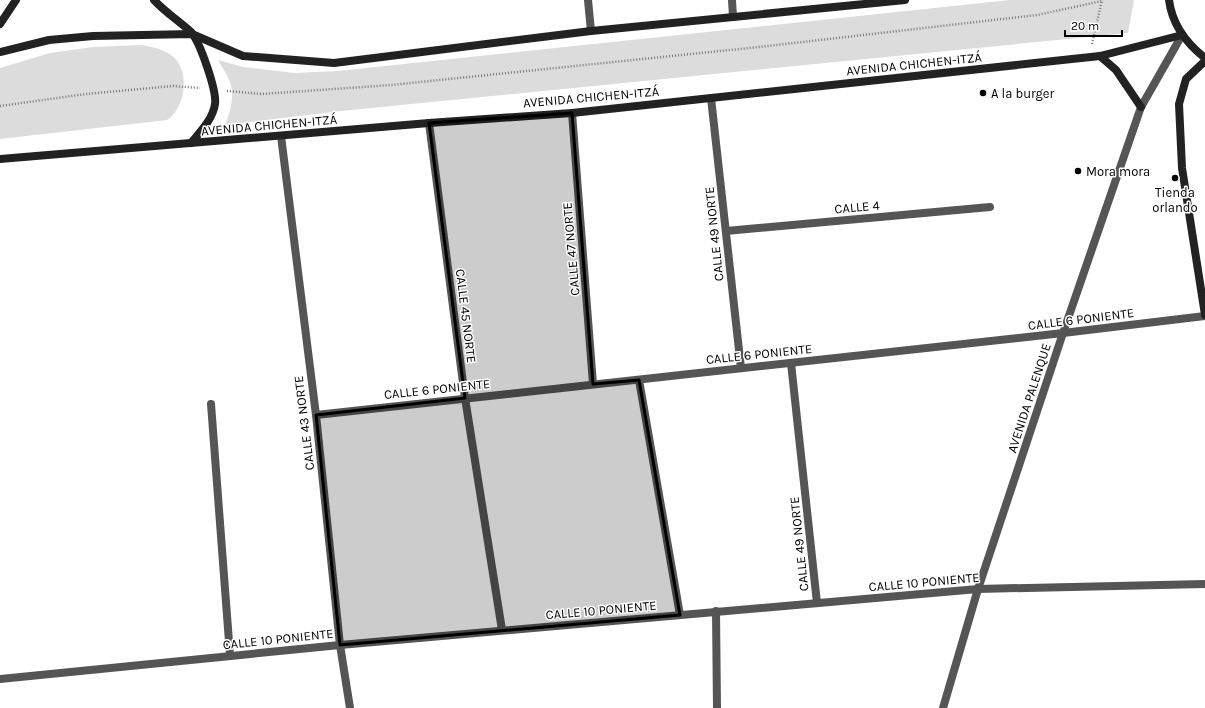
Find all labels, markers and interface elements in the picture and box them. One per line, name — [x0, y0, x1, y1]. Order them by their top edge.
scale bar — [1065, 12, 1122, 38]
text: 20 m — [1071, 19, 1099, 33]
street label: AVENIDA CHICHEN-ITZÁ — [845, 47, 983, 79]
street label: AVENIDA CHICHEN-ITZÁ — [522, 82, 660, 110]
place label: A la burger — [991, 86, 1055, 101]
marker: A la burger — [978, 88, 988, 98]
street label: AVENIDA CHICHEN-ITZÁ — [200, 110, 338, 138]
place label: Mora mora — [1086, 164, 1150, 179]
marker: Mora mora — [1073, 166, 1083, 176]
marker: Tienda orlando — [1170, 173, 1180, 183]
place label: Tienda orlando — [1152, 185, 1198, 215]
street label: CALLE 49 NORTE — [702, 186, 726, 282]
street label: CALLE 4 — [834, 198, 880, 216]
street label: CALLE 47 NORTE — [559, 202, 583, 296]
street label: CALLE 45 NORTE — [453, 268, 479, 364]
street label: CALLE 6 PONIENTE — [1027, 305, 1135, 333]
street label: CALLE 6 PONIENTE — [705, 341, 813, 367]
street label: AVENIDA PALENQUE — [1004, 341, 1054, 455]
street label: CALLE 43 NORTE — [291, 375, 317, 471]
street label: CALLE 6 PONIENTE — [383, 376, 491, 402]
street label: CALLE 49 NORTE — [787, 496, 811, 592]
street label: CALLE 10 PONIENTE — [868, 570, 980, 594]
street label: CALLE 10 PONIENTE — [545, 598, 657, 622]
street label: CALLE 10 PONIENTE — [222, 626, 334, 652]

